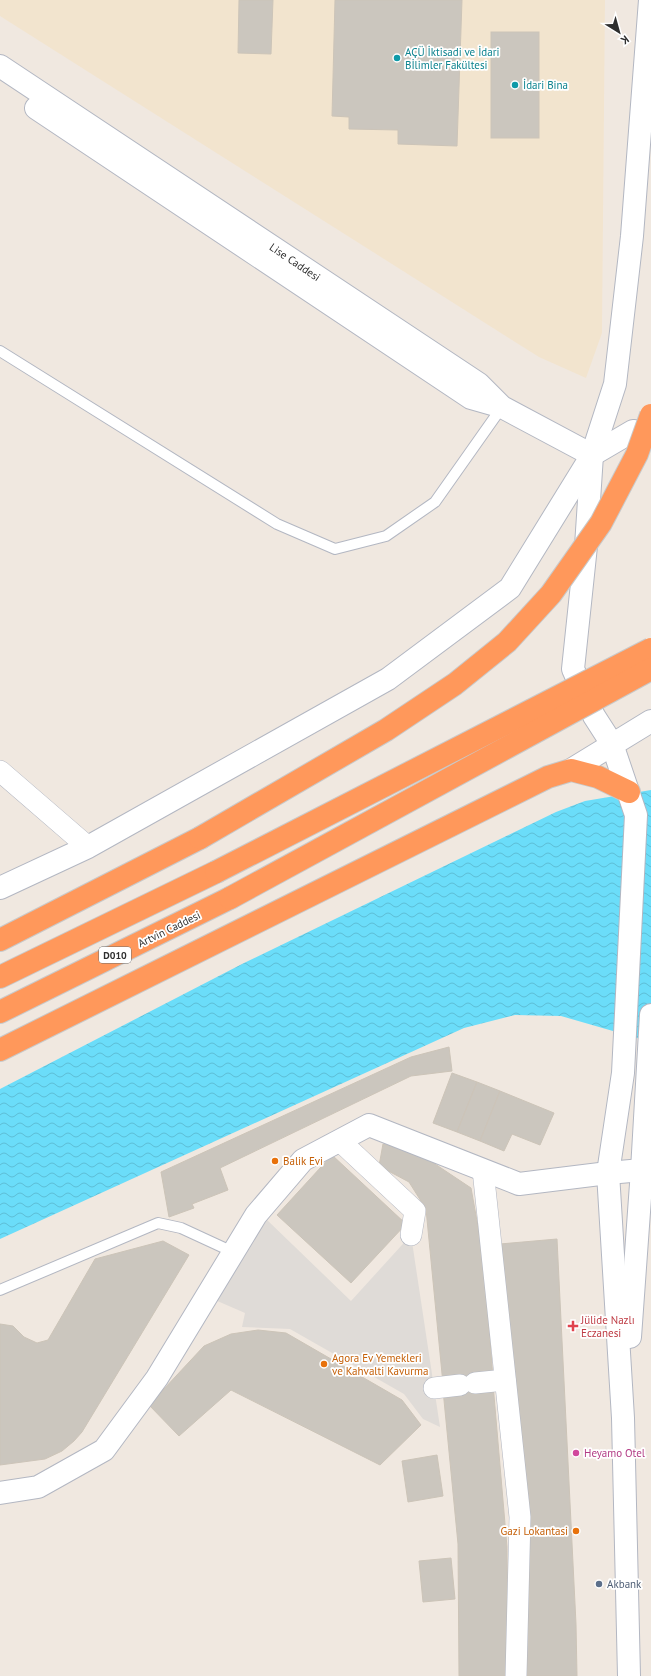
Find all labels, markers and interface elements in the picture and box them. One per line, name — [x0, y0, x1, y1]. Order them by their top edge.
north arrow — [599, 12, 639, 52]
text: K — [618, 32, 632, 48]
place label: AÇÜ İktisadi ve İdari Bİlimler Fakültesi — [405, 45, 499, 72]
marker: AÇÜ İktisadi ve İdari Bİlimler Fakültesi — [392, 53, 402, 63]
place label: İdari Bina — [523, 78, 568, 92]
marker: İdari Bina — [510, 80, 520, 90]
street label: Lise Caddesi — [267, 240, 323, 284]
street label: Artvin Caddesi — [135, 908, 203, 950]
road number: D010 — [99, 947, 131, 963]
place label: Balik Evi — [283, 1154, 323, 1168]
marker: Balik Evi — [270, 1156, 280, 1166]
place label: Jülide Nazlı Eczanesi — [580, 1313, 635, 1340]
marker: Jülide Nazlı Eczanesi — [568, 1321, 578, 1331]
place label: Agora Ev Yemekleri ve Kahvalti Kavurma — [332, 1351, 428, 1378]
marker: Agora Ev Yemekleri ve Kahvalti Kavurma — [319, 1359, 329, 1369]
place label: Heyamo Otel — [584, 1446, 646, 1460]
marker: Heyamo Otel — [571, 1448, 581, 1458]
place label: Gazi Lokantasi — [501, 1524, 568, 1538]
marker: Gazi Lokantasi — [571, 1526, 581, 1536]
place label: Akbank — [607, 1577, 642, 1591]
marker: Akbank — [594, 1579, 604, 1589]

